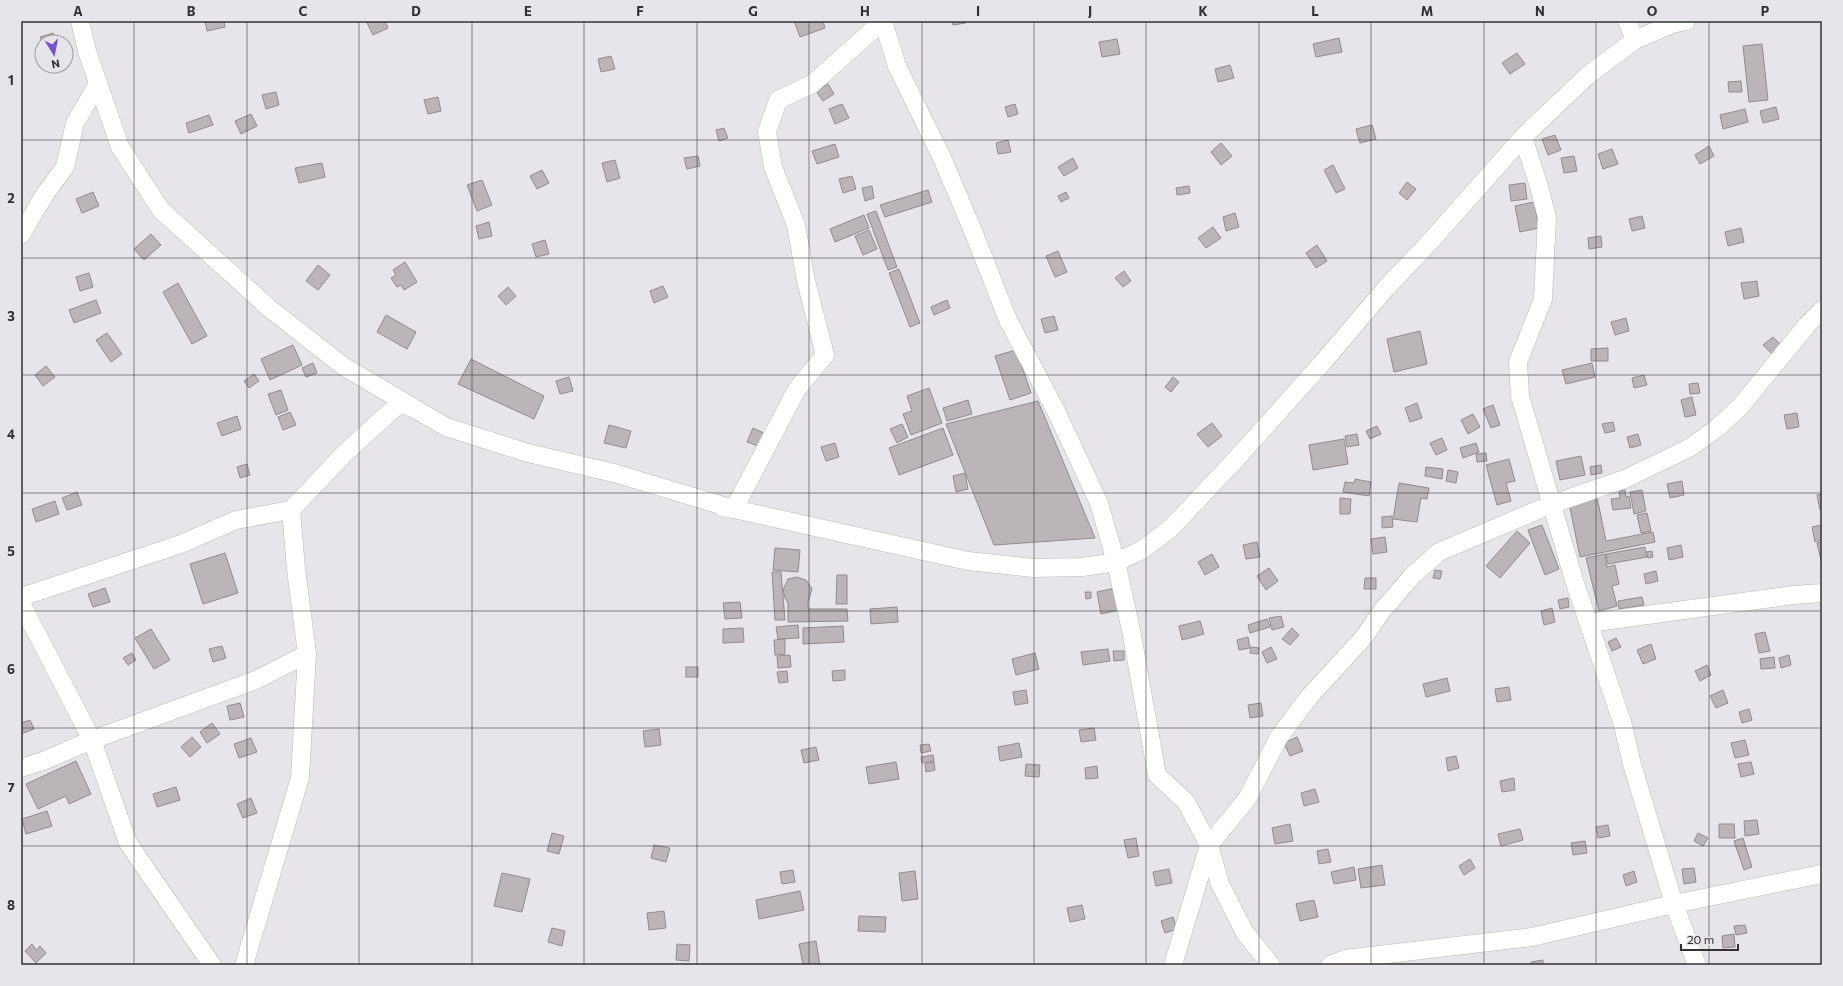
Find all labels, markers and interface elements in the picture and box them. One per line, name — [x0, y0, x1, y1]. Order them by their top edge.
text: A — [73, 3, 83, 19]
text: B — [187, 3, 196, 19]
text: C — [299, 3, 308, 19]
text: D — [411, 3, 421, 19]
text: E — [524, 3, 532, 19]
text: F — [636, 3, 644, 19]
text: G — [748, 3, 758, 19]
text: H — [860, 3, 870, 19]
text: I — [976, 3, 980, 19]
text: J — [1088, 3, 1092, 19]
text: K — [1198, 3, 1208, 19]
text: L — [1311, 3, 1319, 19]
text: M — [1421, 3, 1433, 19]
text: N — [1535, 3, 1545, 19]
text: O — [1647, 3, 1658, 19]
text: P — [1761, 3, 1770, 19]
north arrow — [34, 34, 74, 74]
text: N — [51, 57, 61, 71]
text: 1 — [8, 72, 14, 88]
text: 2 — [7, 190, 15, 206]
text: 3 — [7, 308, 15, 324]
text: 4 — [7, 426, 15, 442]
text: 5 — [7, 543, 15, 559]
text: 6 — [7, 661, 15, 677]
text: 7 — [7, 779, 15, 795]
text: 8 — [7, 897, 15, 913]
scale bar — [1681, 926, 1738, 952]
text: 20 m — [1687, 932, 1714, 946]

